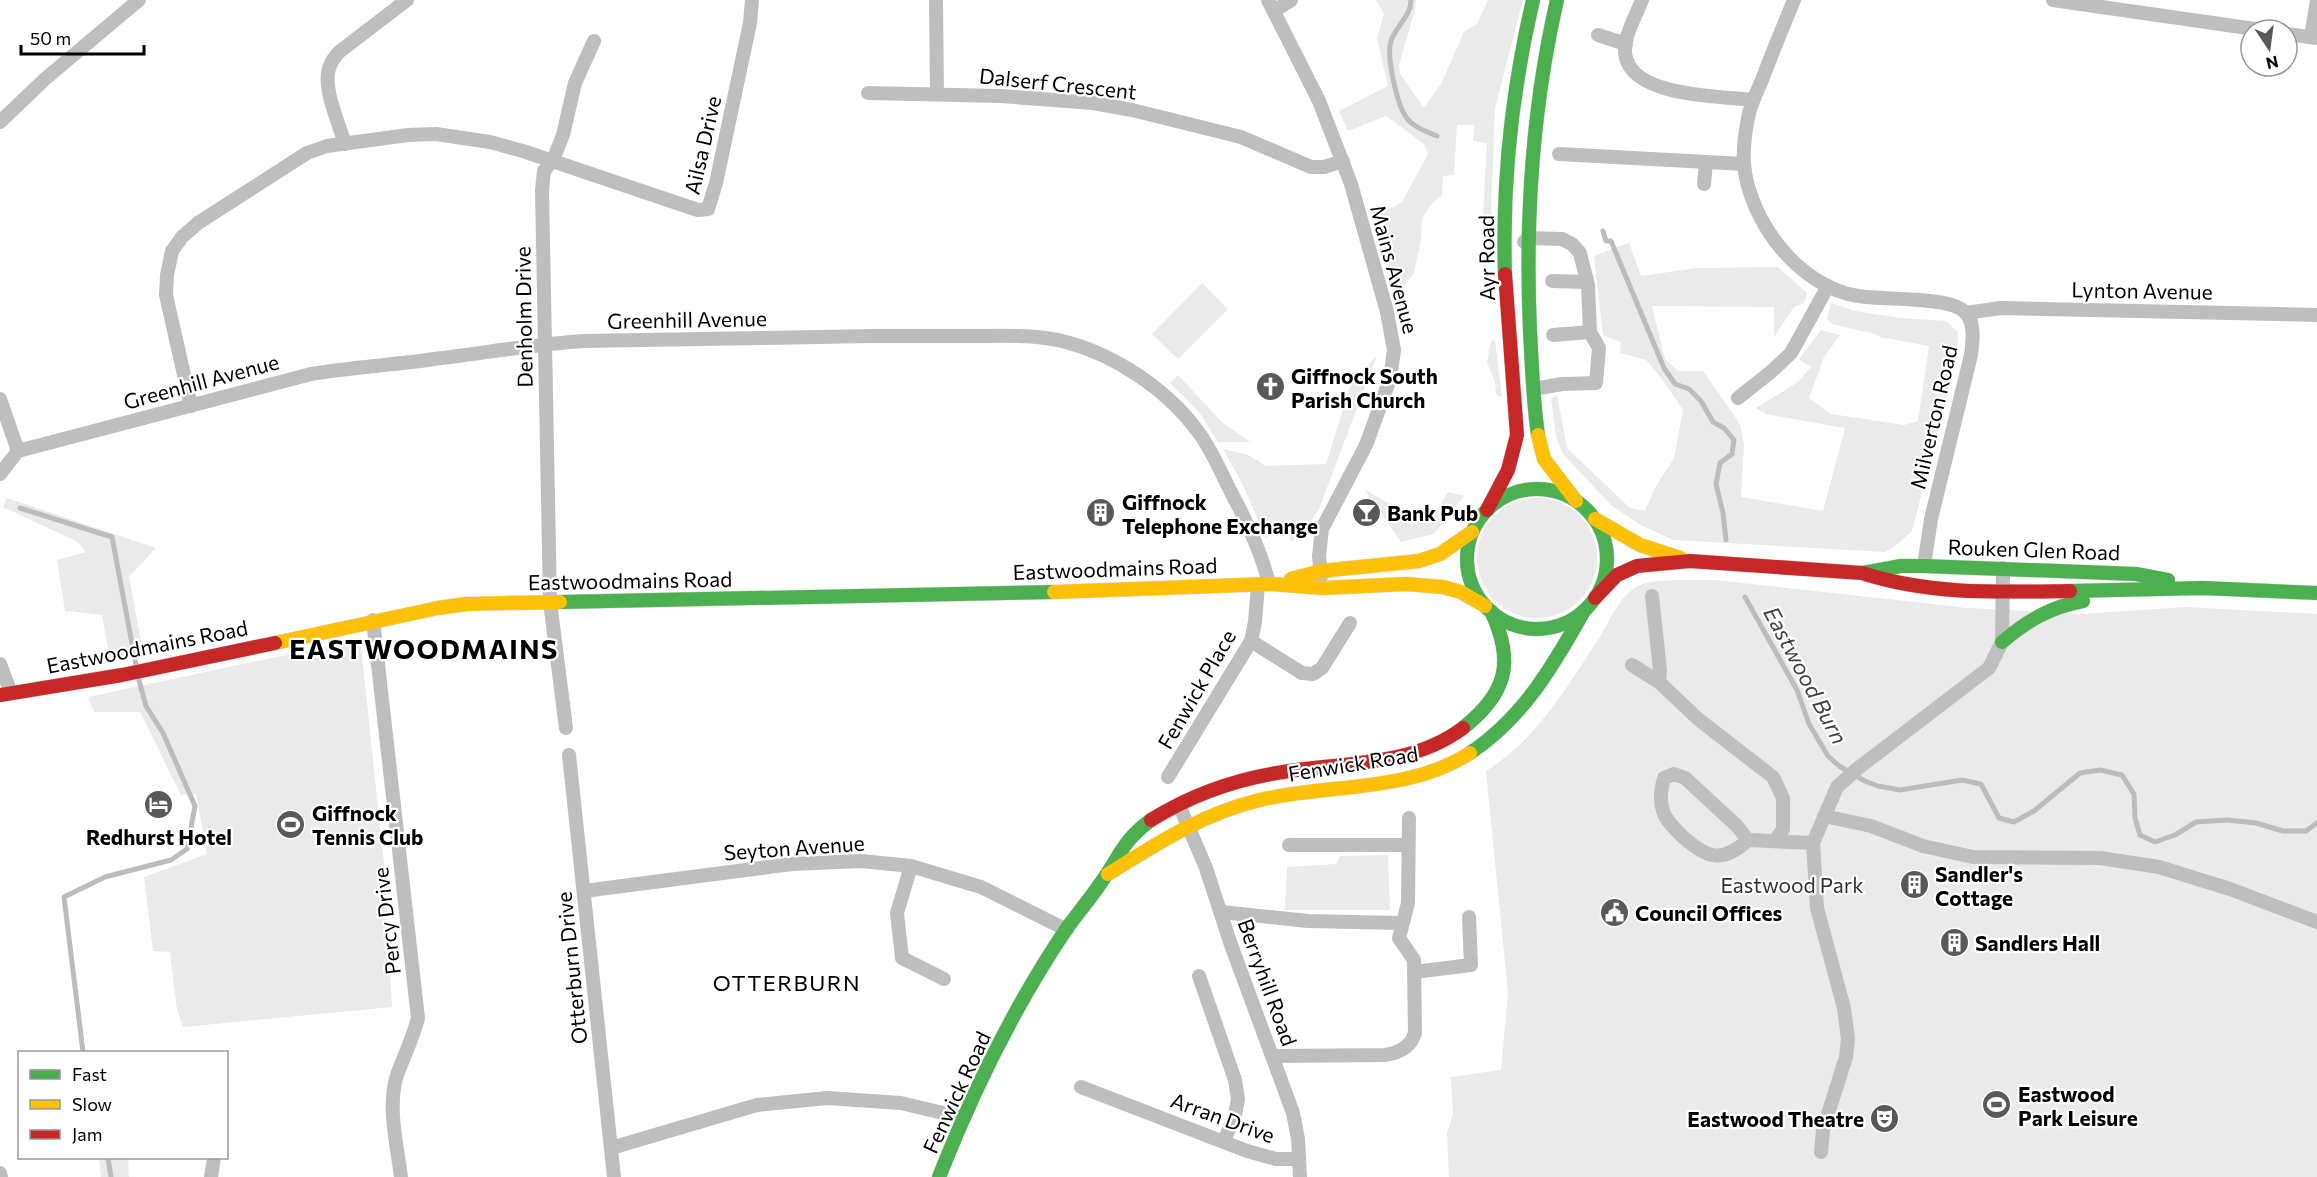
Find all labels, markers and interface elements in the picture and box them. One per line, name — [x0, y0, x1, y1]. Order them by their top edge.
scale bar — [21, 18, 144, 56]
north arrow — [2239, 18, 2299, 78]
text: 50 m — [30, 27, 71, 49]
text: N — [2265, 52, 2280, 74]
street label: Dalserf Crescent — [978, 62, 1138, 104]
street label: Ailsa Drive — [679, 93, 725, 197]
street label: Mains Avenue — [1366, 202, 1424, 336]
street label: Ayr Road — [1473, 215, 1499, 301]
street label: Denholm Drive — [509, 246, 537, 388]
street label: Lynton Avenue — [2071, 276, 2213, 304]
street label: Greenhill Avenue — [607, 305, 767, 333]
street label: Milverton Road — [1904, 343, 1962, 491]
street label: Greenhill Avenue — [121, 348, 281, 414]
place label: Giffnock South Parish Church — [1291, 363, 1438, 412]
church icon: Giffnock South Parish Church — [1254, 371, 1286, 403]
place label: Giffnock Telephone Exchange — [1122, 489, 1318, 538]
bar icon: Bank Pub — [1350, 496, 1382, 528]
building icon: Giffnock Telephone Exchange — [1085, 497, 1117, 529]
place label: Bank Pub — [1387, 500, 1478, 525]
street label: Rouken Glen Road — [1947, 533, 2121, 565]
street label: Eastwoodmains Road — [1012, 552, 1218, 584]
street label: Eastwoodmains Road — [528, 566, 732, 594]
water label: Eastwood Burn — [1758, 602, 1854, 748]
street label: Eastwoodmains Road — [44, 614, 250, 678]
street label: Fenwick Place — [1152, 625, 1240, 753]
district label: EASTWOODMAINS — [289, 632, 559, 665]
street label: Fenwick Road — [1286, 740, 1420, 786]
hotel icon: Redhurst Hotel — [143, 789, 175, 821]
place label: Giffnock Tennis Club — [312, 800, 424, 849]
sports icon: Giffnock Tennis Club — [275, 808, 307, 840]
place label: Redhurst Hotel — [86, 824, 232, 849]
street label: Seyton Avenue — [723, 830, 865, 864]
place label: Sandler's Cottage — [1935, 861, 2023, 910]
street label: Percy Drive — [367, 866, 405, 976]
building icon: Sandler's Cottage — [1898, 869, 1930, 901]
park label: Eastwood Park — [1720, 872, 1864, 897]
street label: Otterburn Drive — [551, 891, 591, 1045]
public building icon: Council Offices — [1598, 896, 1630, 928]
place label: Council Offices — [1635, 900, 1783, 925]
street label: Berryhill Road — [1233, 915, 1303, 1049]
building icon: Sandlers Hall — [1938, 926, 1970, 958]
place label: Sandlers Hall — [1975, 930, 2100, 955]
district label: OTTERBURN — [713, 969, 861, 996]
street label: Fenwick Road — [917, 1027, 995, 1157]
legend — [18, 1051, 228, 1159]
text: Fast — [72, 1063, 107, 1085]
place label: Eastwood Park Leisure — [2018, 1081, 2138, 1130]
street label: Arran Drive — [1168, 1087, 1278, 1147]
sports icon: Eastwood Park Leisure — [1981, 1089, 2013, 1121]
text: Slow — [72, 1093, 112, 1115]
theatre icon: Eastwood Theatre — [1869, 1102, 1901, 1134]
place label: Eastwood Theatre — [1687, 1106, 1864, 1131]
text: Jam — [72, 1123, 102, 1145]

